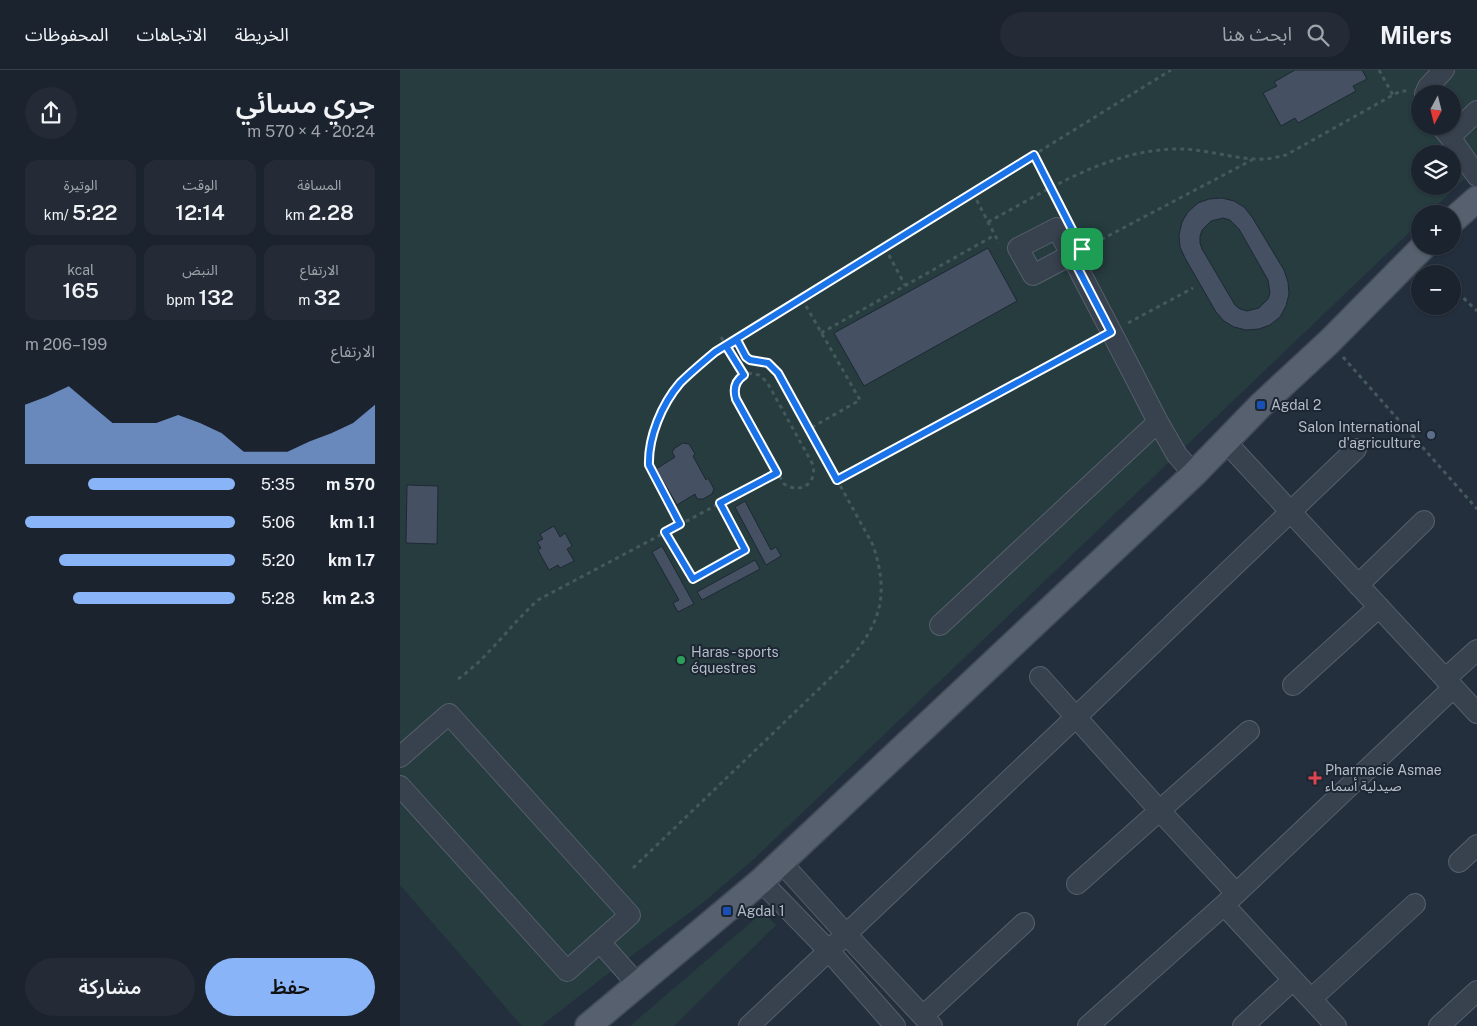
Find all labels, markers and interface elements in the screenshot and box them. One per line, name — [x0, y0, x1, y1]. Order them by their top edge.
search box — [1000, 12, 1350, 57]
icon: search — [1304, 21, 1332, 49]
text: Milers — [1380, 21, 1452, 49]
text: ابحث هنا — [1222, 23, 1292, 45]
text: المحفوظات — [25, 24, 109, 45]
text: الاتجاهات — [137, 24, 207, 45]
text: الخريطة — [235, 24, 289, 45]
north arrow — [1411, 85, 1461, 135]
map controls — [1411, 85, 1461, 315]
text: جري مسائي — [236, 86, 375, 119]
button: share — [25, 87, 77, 139]
text: 20:24 · 4 × 570 m — [247, 122, 375, 141]
button: layers — [1411, 145, 1461, 195]
text: الوتيرة — [64, 177, 98, 193]
text: الوقت — [182, 177, 218, 193]
text: المسافة — [297, 177, 341, 193]
text: 5:22 — [72, 200, 118, 225]
text: 12:14 — [175, 200, 225, 225]
text: 2.28 — [308, 200, 354, 225]
button: + — [1411, 205, 1461, 255]
text: /km — [44, 207, 72, 223]
text: km — [285, 207, 308, 223]
pin — [1061, 228, 1103, 270]
icon: arrive — [1068, 235, 1096, 263]
text: kcal — [67, 262, 94, 278]
text: النبض — [182, 262, 218, 278]
text: الارتفاع — [300, 262, 339, 278]
button: − — [1411, 265, 1461, 315]
text: 165 — [63, 278, 99, 303]
text: 132 — [198, 285, 234, 310]
text: 32 — [314, 285, 340, 310]
text: bpm — [166, 292, 198, 308]
text: m — [298, 292, 314, 308]
text: 199–206 m — [25, 335, 107, 354]
text: الارتفاع — [331, 342, 375, 361]
place label: Agdal 2 — [1271, 397, 1321, 413]
marker: Agdal 2 — [1255, 399, 1267, 411]
place label: Salon International d'agriculture — [1298, 419, 1421, 451]
marker: Salon International d'agriculture — [1425, 429, 1437, 441]
text: 5:35 — [261, 475, 295, 494]
text: 570 m — [326, 475, 375, 494]
text: 5:06 — [261, 513, 295, 532]
text: 1.1 km — [330, 513, 375, 532]
text: 5:20 — [261, 551, 295, 570]
text: 1.7 km — [328, 551, 375, 570]
text: 5:28 — [261, 589, 295, 608]
text: 2.3 km — [323, 589, 375, 608]
place label: Haras - sports équestres — [691, 644, 779, 676]
marker: Haras - sports équestres — [675, 654, 687, 666]
place label: Pharmacie Asmae صيدلية أسماء — [1325, 762, 1442, 794]
marker: Pharmacie Asmae صيدلية أسماء — [1309, 772, 1321, 784]
place label: Agdal 1 — [737, 903, 785, 919]
marker: Agdal 1 — [721, 905, 733, 917]
button: مشاركة — [25, 958, 195, 1016]
button: حفظ — [205, 958, 375, 1016]

